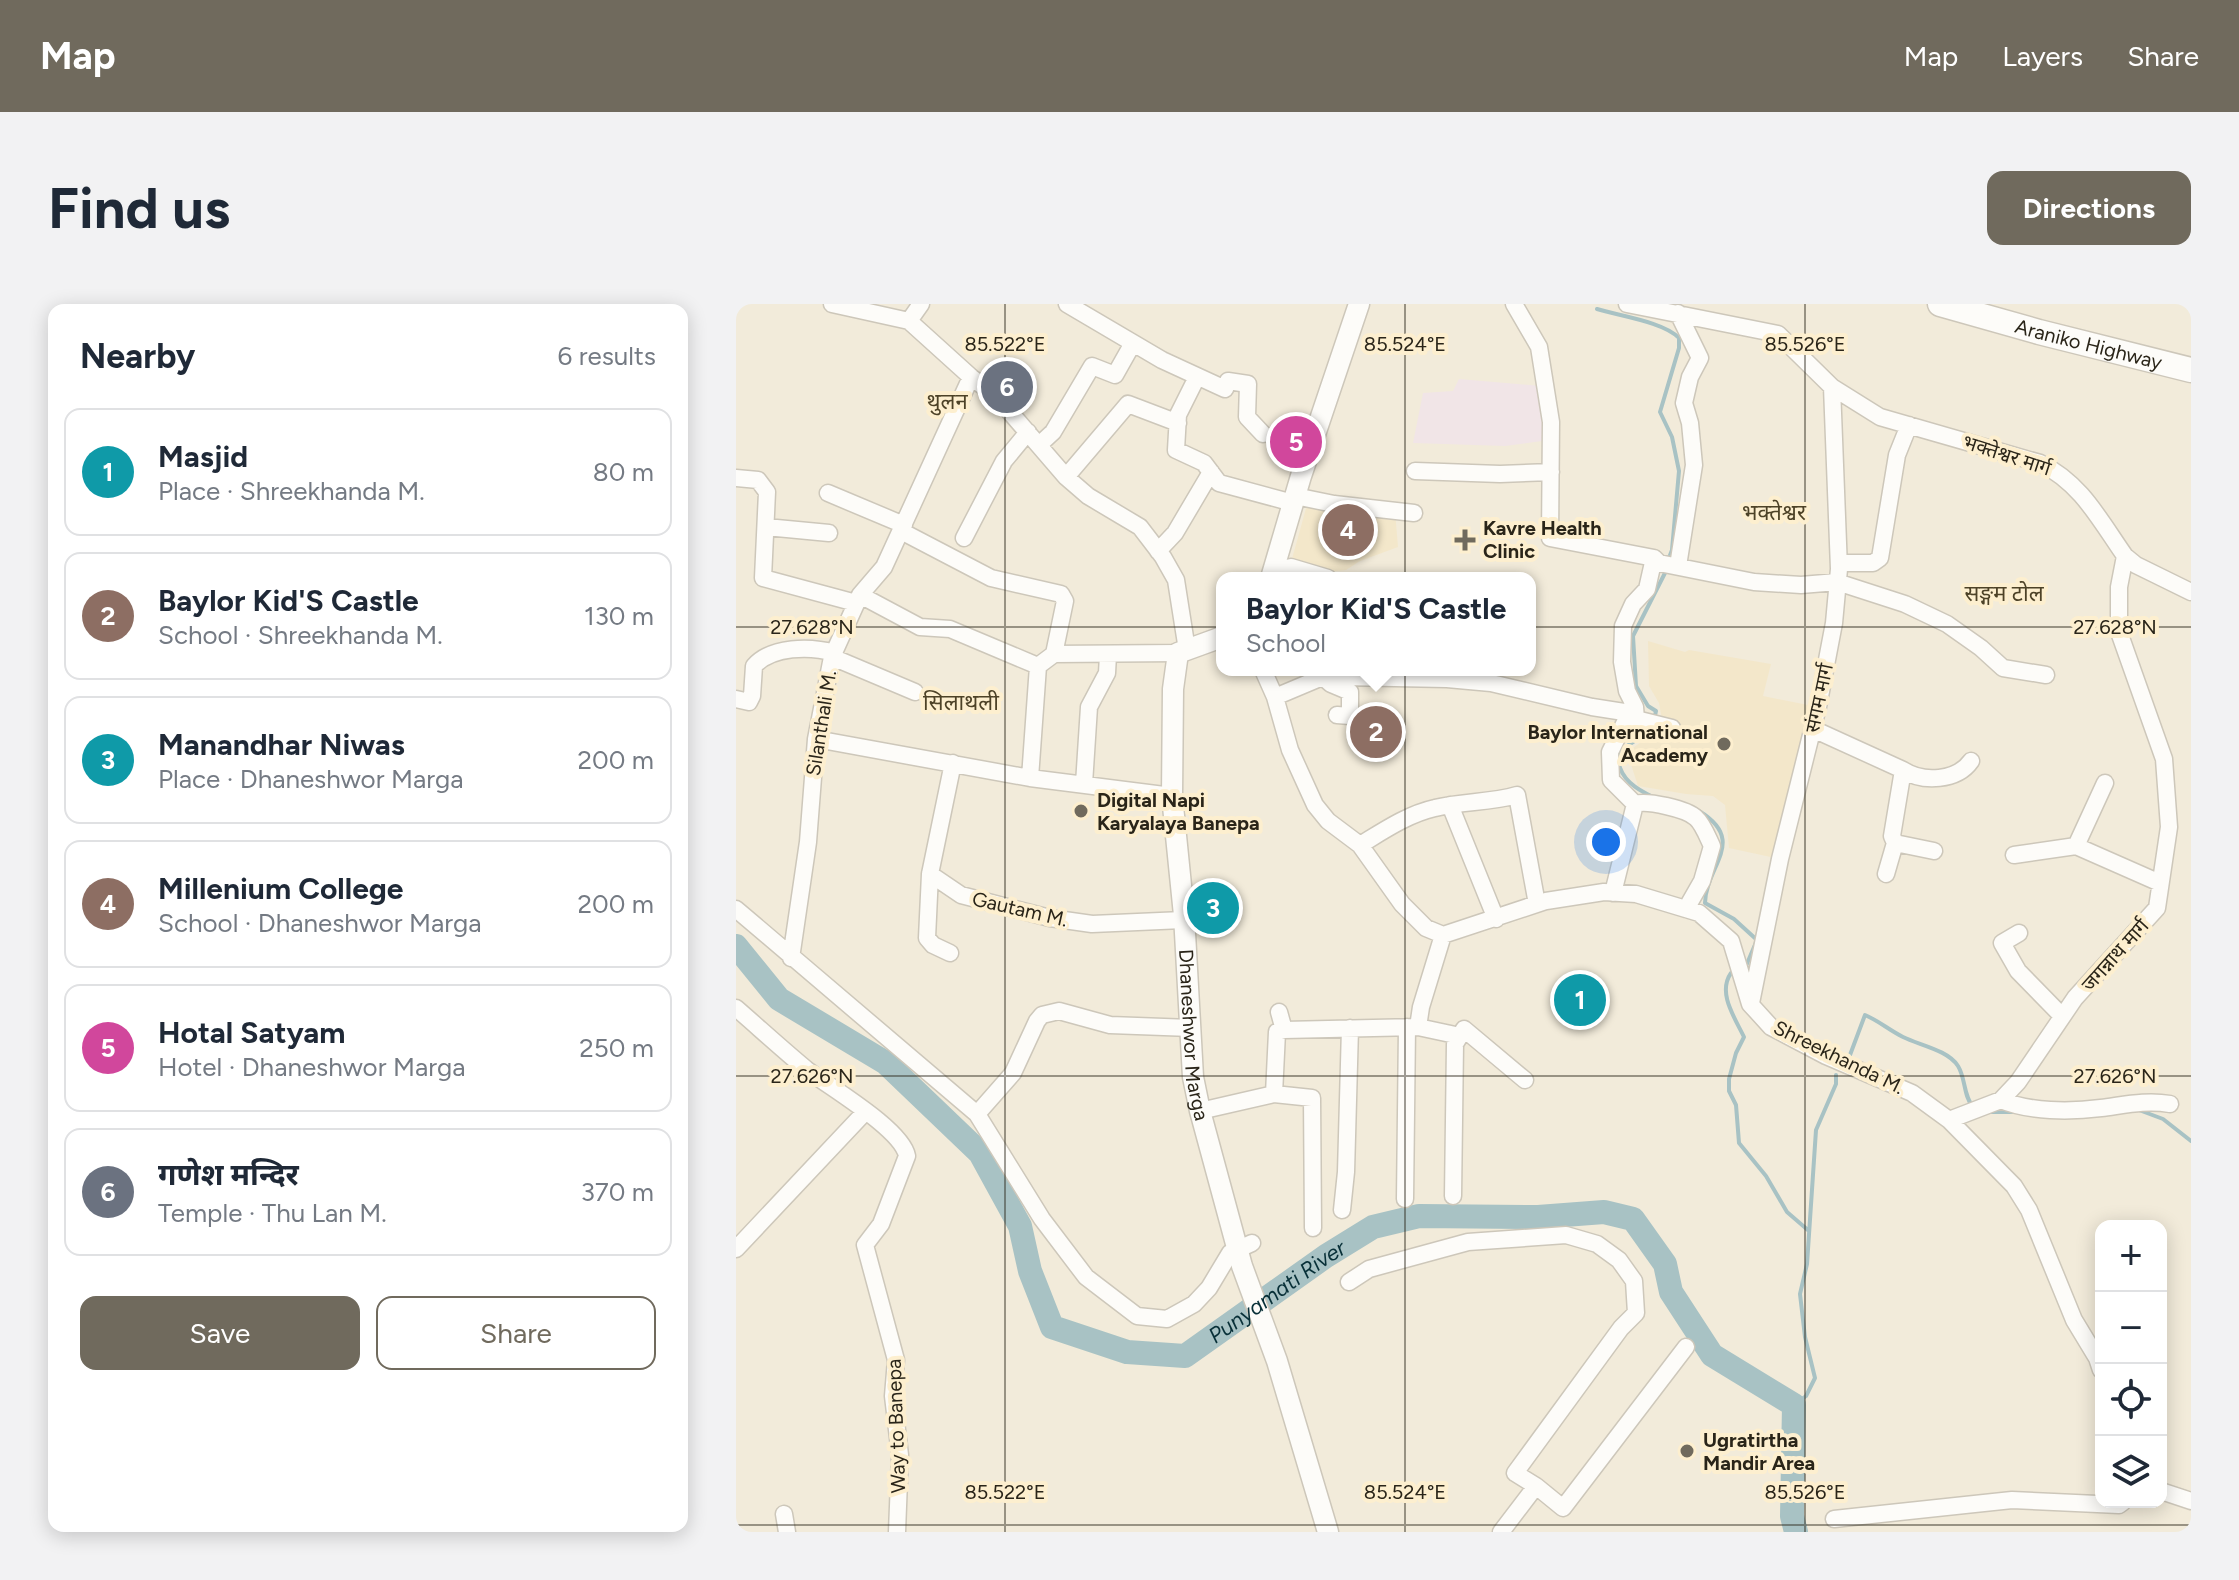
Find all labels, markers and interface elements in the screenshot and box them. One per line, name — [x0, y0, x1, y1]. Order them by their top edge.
text: Map — [40, 33, 116, 79]
text: Map — [1904, 39, 1958, 73]
text: Layers — [2002, 39, 2083, 73]
text: Share — [2127, 39, 2199, 73]
button: Directions — [1987, 171, 2191, 245]
text: Find us — [48, 175, 230, 242]
street label: Araniko Highway — [2012, 314, 2165, 374]
text: 85.522°E — [964, 332, 1046, 356]
text: 85.524°E — [1364, 332, 1446, 356]
text: 85.526°E — [1764, 332, 1846, 356]
text: Nearby — [80, 336, 195, 377]
text: 6 results — [558, 340, 656, 372]
pin: 6 — [981, 357, 1033, 417]
district label: थुलन — [926, 388, 968, 416]
pin: 5 — [1270, 412, 1322, 472]
street label: भक्तेश्वर मार्ग — [1960, 429, 2055, 481]
text: Masjid — [158, 438, 248, 475]
text: 1 — [103, 456, 113, 488]
text: 80 m — [593, 456, 654, 488]
text: Place · Shreekhanda M. — [158, 475, 425, 507]
district label: भक्तेश्वर — [1742, 499, 1807, 526]
pin: 4 — [1322, 500, 1374, 560]
place label: Kavre Health Clinic — [1483, 516, 1602, 563]
marker: Kavre Health Clinic — [1454, 529, 1476, 551]
popup — [1216, 572, 1536, 676]
district label: सङ्गम टोल — [1964, 580, 2045, 607]
text: Baylor Kid'S Castle — [158, 582, 419, 619]
text: Baylor Kid'S Castle — [1246, 590, 1506, 627]
text: 2 — [100, 600, 116, 632]
text: 130 m — [584, 600, 654, 632]
text: 27.628°N — [770, 615, 854, 639]
text: 27.628°N — [2073, 615, 2157, 639]
text: School · Shreekhanda M. — [158, 619, 443, 651]
text: School — [1246, 627, 1326, 659]
street label: संगम मार्ग — [1800, 660, 1838, 735]
street label: Silanthali M. — [801, 668, 841, 778]
district label: सिलाथली — [923, 689, 999, 716]
pin: 2 — [1350, 702, 1402, 762]
place label: Baylor International Academy — [1527, 720, 1708, 767]
text: Manandhar Niwas — [158, 726, 405, 763]
marker: Baylor International Academy — [1715, 735, 1733, 753]
text: 3 — [101, 744, 115, 776]
text: 200 m — [578, 744, 654, 776]
text: Place · Dhaneshwor Marga — [158, 763, 463, 795]
place label: Digital Napi Karyalaya Banepa — [1097, 788, 1260, 835]
marker: Digital Napi Karyalaya Banepa — [1072, 802, 1090, 820]
your location — [1586, 822, 1626, 862]
text: Millenium College — [158, 870, 403, 907]
pin: 3 — [1187, 878, 1239, 938]
street label: Gautam M. — [970, 886, 1070, 932]
text: 4 — [100, 888, 116, 920]
text: 200 m — [578, 888, 654, 920]
text: School · Dhaneshwor Marga — [158, 907, 482, 939]
street label: जगन्नाथ मार्ग — [2076, 913, 2154, 996]
street label: Dhaneshwor Marga — [1174, 948, 1214, 1123]
pin: 1 — [1554, 970, 1606, 1030]
text: Hotal Satyam — [158, 1014, 345, 1051]
street label: Shreekhanda M. — [1770, 1015, 1908, 1099]
text: 5 — [100, 1032, 116, 1064]
text: 250 m — [579, 1032, 654, 1064]
text: Hotel · Dhaneshwor Marga — [158, 1051, 465, 1083]
text: 27.626°N — [771, 1064, 853, 1088]
text: 27.626°N — [2074, 1064, 2156, 1088]
text: गणेश मन्दिर — [158, 1156, 299, 1193]
text: 6 — [100, 1176, 116, 1208]
text: 370 m — [581, 1176, 654, 1208]
text: Temple · Thu Lan M. — [158, 1197, 387, 1229]
map controls — [2095, 1220, 2167, 1508]
button: + — [2095, 1220, 2167, 1292]
water label: Punyamati River — [1203, 1234, 1352, 1349]
button: − — [2095, 1292, 2167, 1364]
button: Save — [80, 1296, 360, 1370]
button: Share — [376, 1296, 656, 1370]
street label: Way to Banepa — [882, 1358, 910, 1494]
button: locate — [2095, 1364, 2167, 1436]
place label: Ugratirtha Mandir Area — [1703, 1428, 1815, 1475]
button: layers — [2095, 1436, 2167, 1508]
marker: Ugratirtha Mandir Area — [1678, 1442, 1696, 1460]
text: 85.522°E — [964, 1480, 1046, 1504]
text: 85.524°E — [1364, 1480, 1446, 1504]
text: 85.526°E — [1764, 1480, 1846, 1504]

